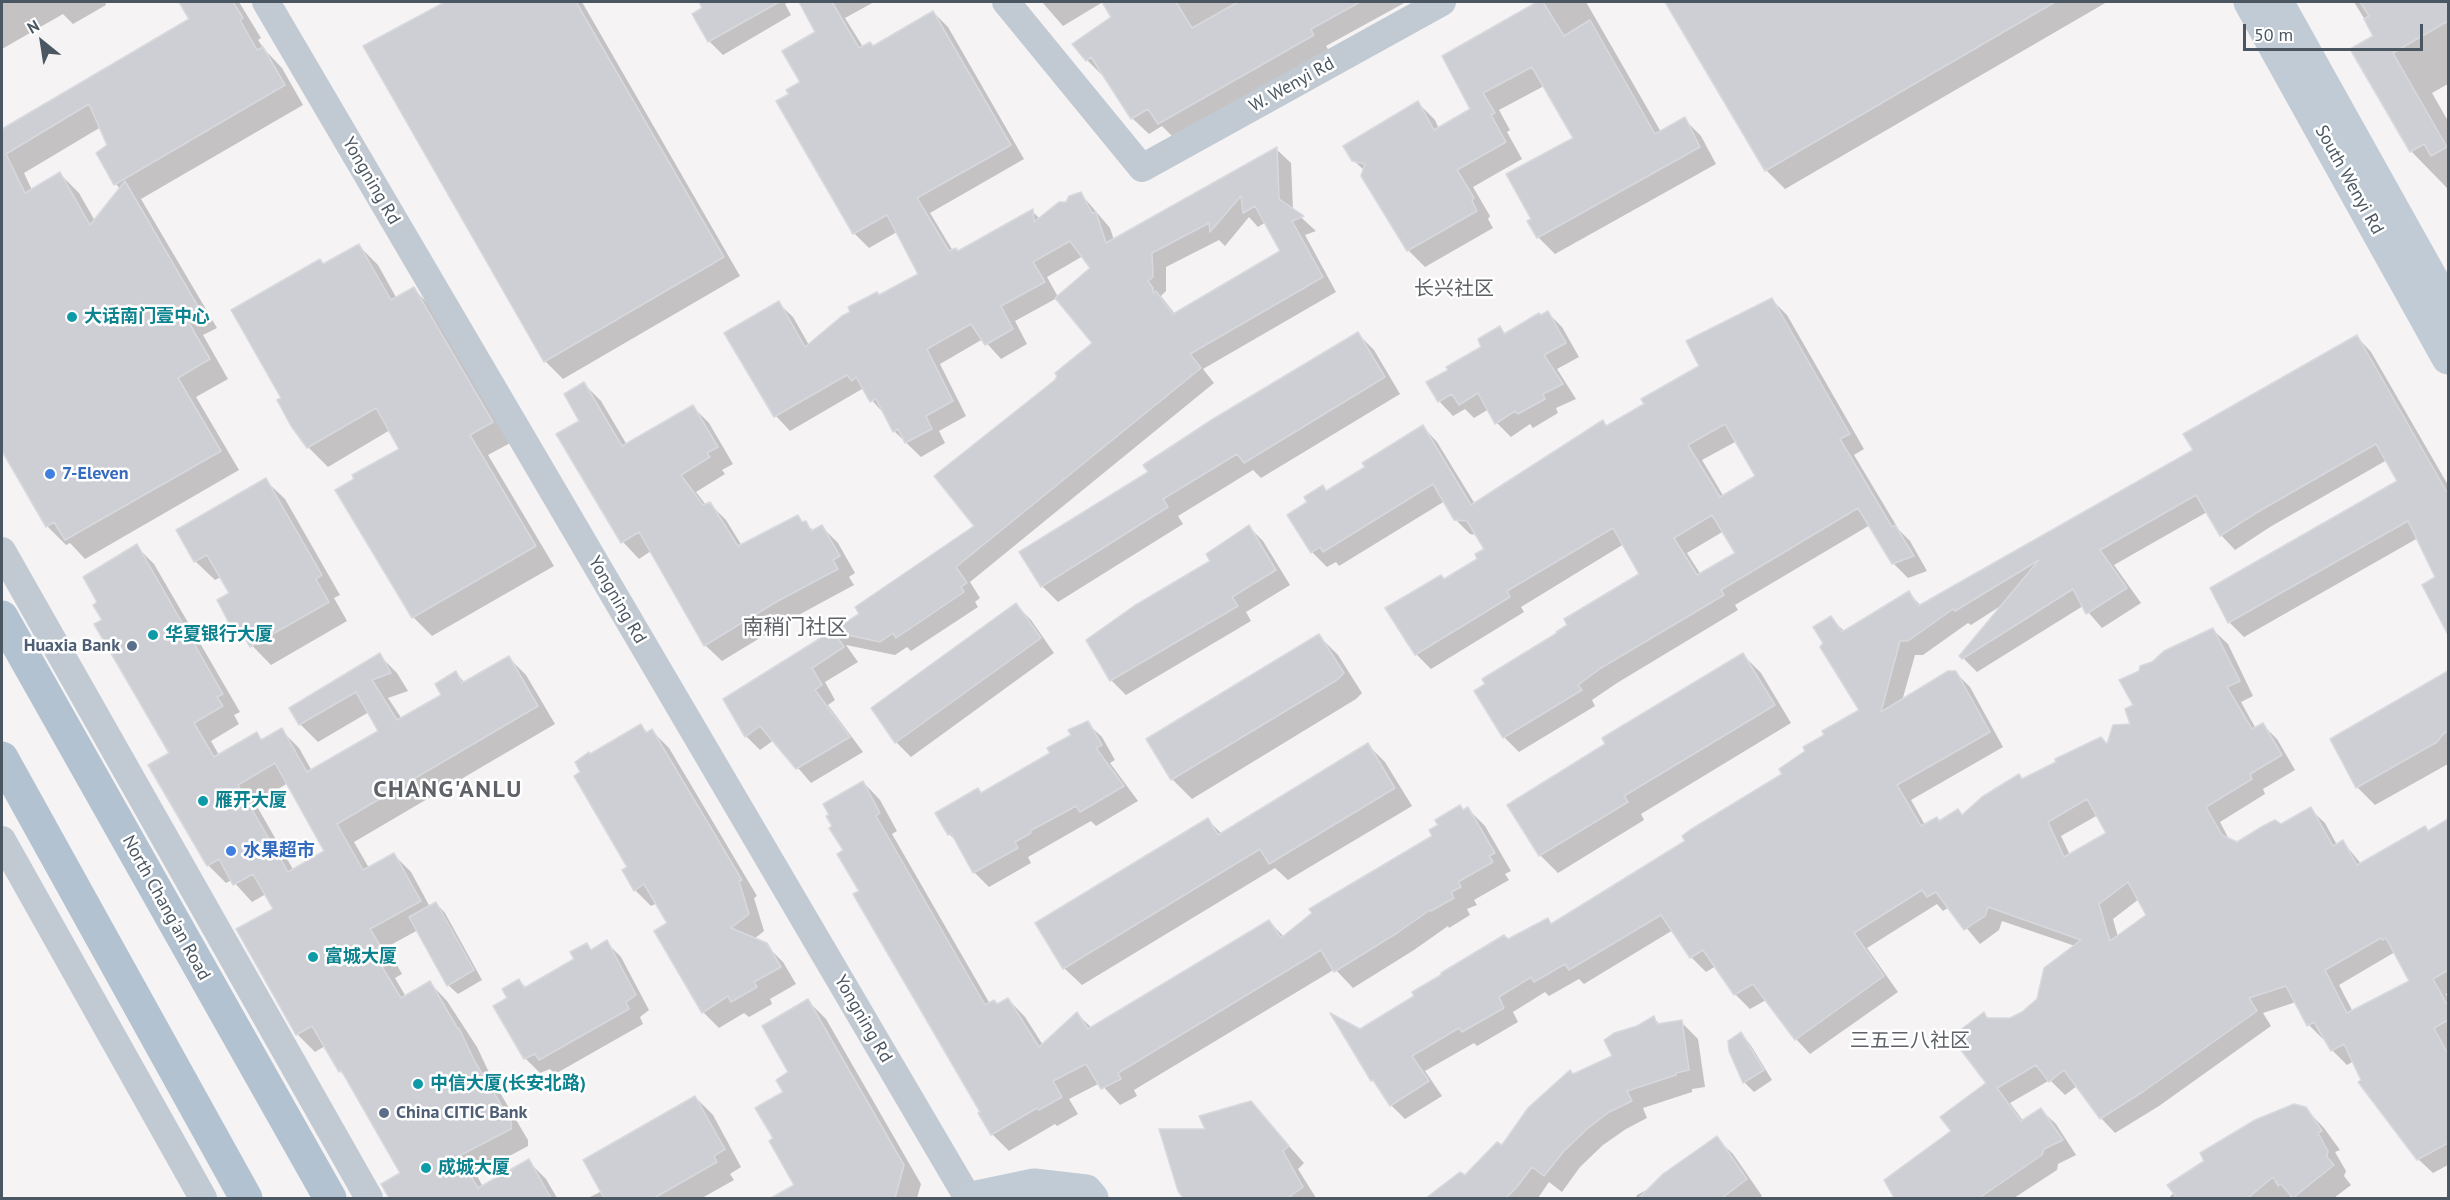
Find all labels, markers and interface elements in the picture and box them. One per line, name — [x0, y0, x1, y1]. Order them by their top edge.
north arrow — [12, 12, 72, 72]
scale bar — [2246, 12, 2426, 50]
text: N — [23, 15, 43, 38]
text: 50 m — [2254, 23, 2293, 46]
street label: W. Wenyi Rd — [1246, 53, 1338, 117]
street label: South Wenyi Rd — [2310, 122, 2388, 238]
street label: Yongning Rd — [337, 134, 405, 228]
district label: 长兴社区 — [1414, 277, 1494, 301]
place label: 大话南门壹中心 — [84, 306, 210, 328]
marker: 大话南门壹中心 — [65, 310, 79, 324]
place label: 7-Eleven — [62, 463, 129, 485]
marker: 7-Eleven — [43, 467, 57, 481]
street label: Yongning Rd — [583, 553, 651, 647]
district label: 南稍门社区 — [743, 615, 847, 641]
place label: 华夏银行大厦 — [165, 624, 273, 646]
marker: 华夏银行大厦 — [146, 628, 160, 642]
place label: Huaxia Bank — [24, 635, 120, 657]
marker: Huaxia Bank — [125, 639, 139, 653]
district label: CHANG'ANLU — [373, 776, 523, 804]
place label: 雁开大厦 — [215, 790, 287, 812]
marker: 雁开大厦 — [196, 794, 210, 808]
street label: North Chang'an Road — [117, 832, 215, 984]
place label: 水果超市 — [243, 840, 315, 862]
marker: 水果超市 — [224, 844, 238, 858]
place label: 富城大厦 — [325, 946, 397, 968]
marker: 富城大厦 — [306, 950, 320, 964]
street label: Yongning Rd — [829, 972, 897, 1066]
district label: 三五三八社区 — [1850, 1029, 1970, 1053]
place label: 中信大厦(长安北路) — [430, 1073, 586, 1095]
marker: 中信大厦(长安北路) — [411, 1077, 425, 1091]
place label: China CITIC Bank — [396, 1102, 527, 1124]
marker: China CITIC Bank — [377, 1106, 391, 1120]
place label: 成城大厦 — [438, 1157, 510, 1179]
marker: 成城大厦 — [419, 1161, 433, 1175]

